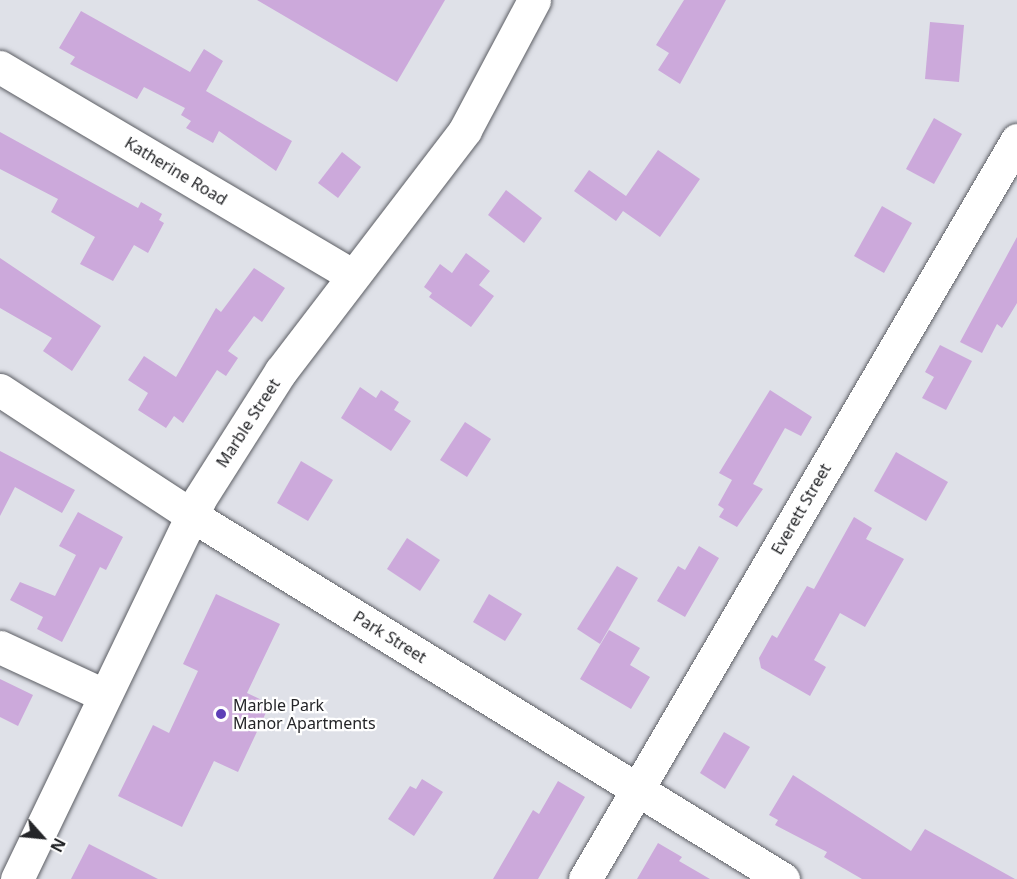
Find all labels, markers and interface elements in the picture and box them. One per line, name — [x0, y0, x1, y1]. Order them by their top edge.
street label: Katherine Road — [121, 133, 231, 209]
street label: Marble Street — [212, 375, 284, 471]
street label: Everett Street — [767, 460, 835, 558]
street label: Park Street — [350, 607, 430, 667]
place label: Marble Park Manor Apartments — [233, 695, 376, 733]
marker: Marble Park Manor Apartments — [214, 707, 228, 721]
north arrow — [12, 807, 72, 867]
text: N — [45, 834, 71, 856]

